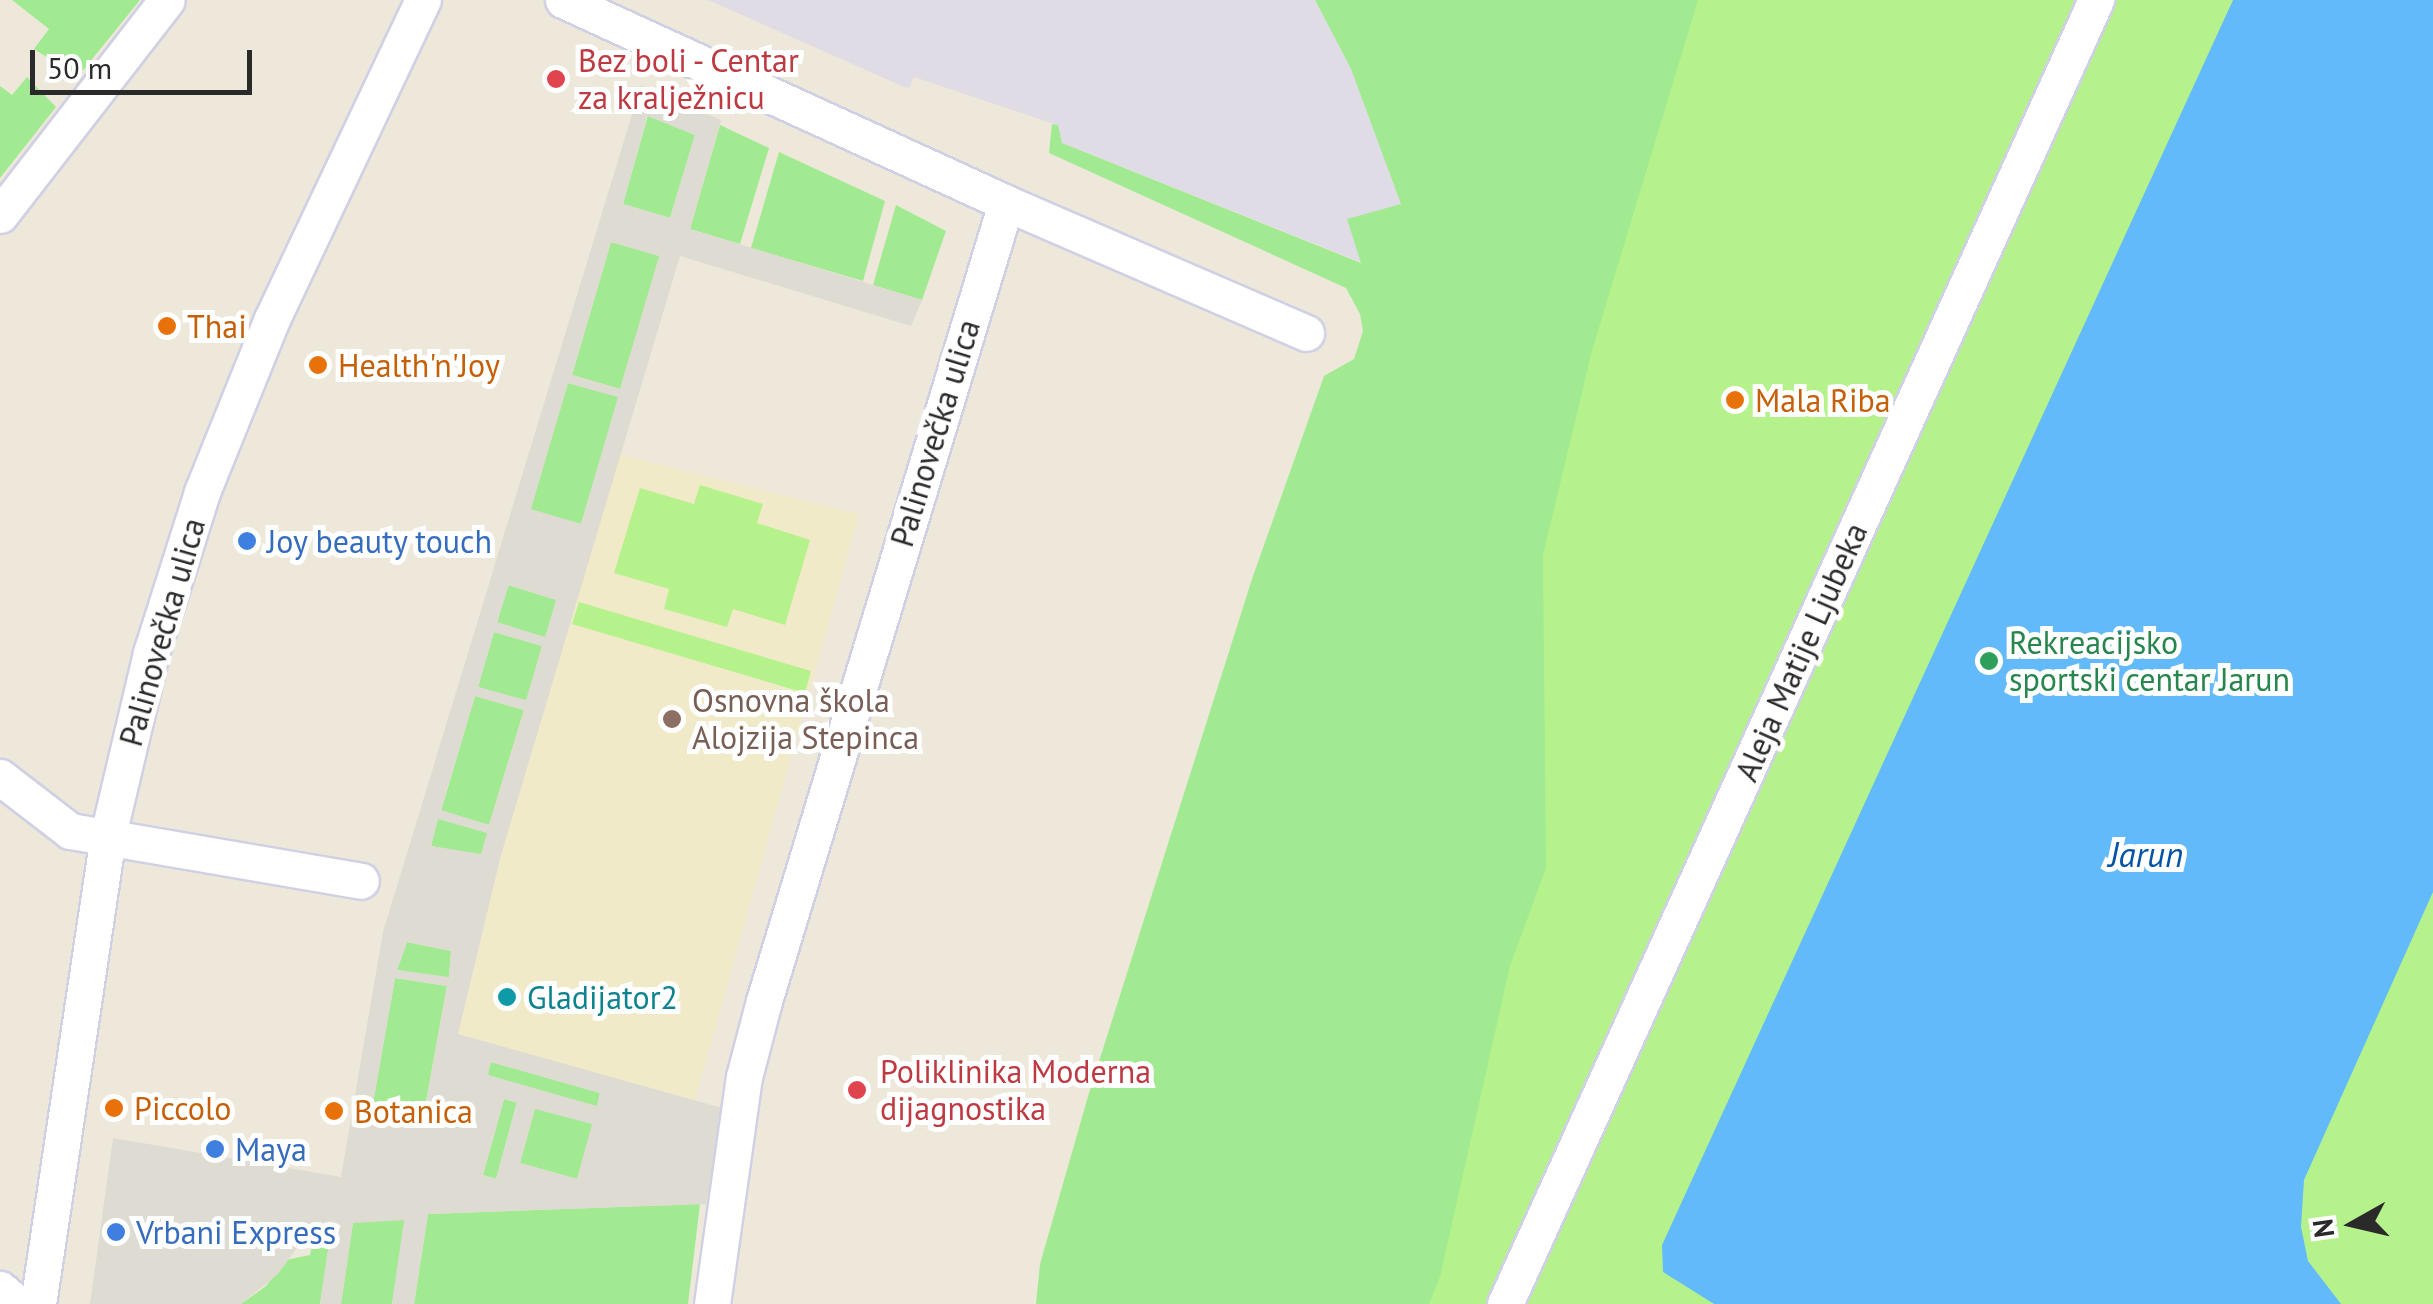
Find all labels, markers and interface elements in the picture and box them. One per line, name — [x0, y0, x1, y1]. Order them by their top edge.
scale bar — [35, 30, 258, 92]
place label: Bez boli - Centar za kralježnicu — [578, 42, 805, 117]
text: 50 m — [47, 48, 112, 87]
marker: Bez boli - Centar za kralježnicu — [543, 66, 569, 92]
place label: Thai — [187, 307, 247, 345]
marker: Thai — [156, 315, 178, 337]
street label: Palinovečka ulica — [882, 315, 988, 551]
place label: Health'n'Joy — [338, 346, 500, 384]
marker: Health'n'Joy — [307, 354, 329, 376]
place label: Mala Riba — [1755, 381, 1891, 419]
marker: Mala Riba — [1724, 389, 1746, 411]
street label: Palinovečka ulica — [111, 514, 213, 750]
street label: Aleja Matije Ljubeka — [1727, 517, 1875, 787]
place label: Joy beauty touch — [267, 522, 494, 560]
marker: Joy beauty touch — [236, 530, 258, 552]
place label: Rekreacijsko sportski centar Jarun — [2009, 624, 2290, 699]
marker: Rekreacijsko sportski centar Jarun — [1978, 650, 2000, 672]
place label: Osnovna škola Alojzija Stepinca — [692, 682, 919, 757]
marker: Osnovna škola Alojzija Stepinca — [661, 708, 683, 730]
water label: Jarun — [2109, 833, 2183, 875]
place label: Gladijator2 — [527, 978, 678, 1016]
marker: Gladijator2 — [496, 986, 518, 1008]
place label: Poliklinika Moderna dijagnostika — [880, 1053, 1151, 1128]
marker: Poliklinika Moderna dijagnostika — [844, 1077, 870, 1103]
place label: Piccolo — [134, 1089, 232, 1127]
place label: Botanica — [354, 1092, 473, 1130]
marker: Piccolo — [103, 1097, 125, 1119]
marker: Botanica — [323, 1100, 345, 1122]
place label: Maya — [235, 1130, 307, 1168]
marker: Maya — [204, 1138, 226, 1160]
north arrow — [2303, 1174, 2403, 1274]
place label: Vrbani Express — [136, 1213, 336, 1251]
text: N — [2303, 1217, 2342, 1240]
marker: Vrbani Express — [105, 1221, 127, 1243]

